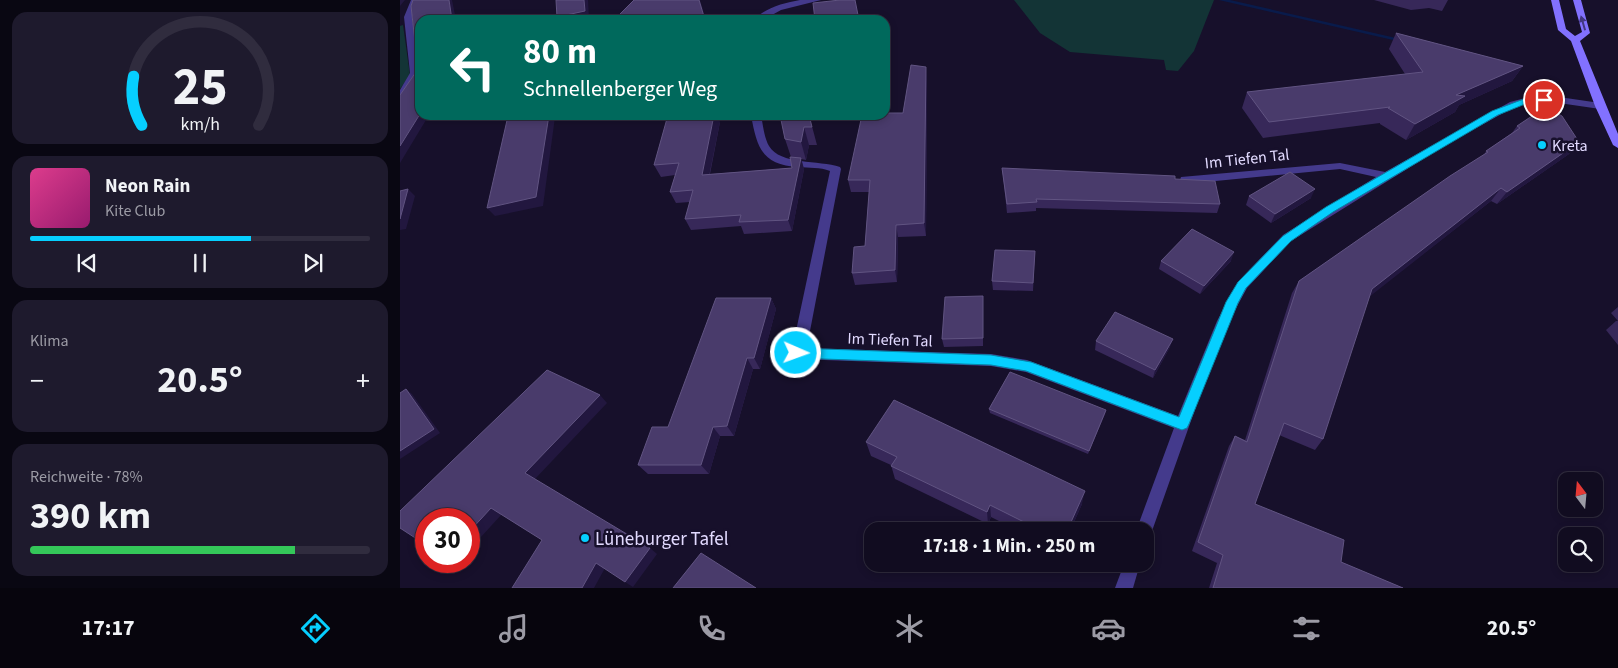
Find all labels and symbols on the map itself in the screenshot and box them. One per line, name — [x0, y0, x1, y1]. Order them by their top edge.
one-way arrow — [1579, 15, 1587, 30]
pin — [1523, 79, 1565, 121]
place label: Kreta — [1552, 135, 1588, 157]
marker: Kreta — [1536, 139, 1548, 151]
street label: Im Tiefen Tal — [1204, 144, 1291, 174]
position arrow — [769, 326, 821, 378]
street label: Im Tiefen Tal — [847, 328, 933, 352]
north arrow — [1558, 472, 1602, 518]
speed limit sign: 30 — [415, 508, 480, 573]
place label: Lüneburger Tafel — [595, 526, 729, 553]
marker: Lüneburger Tafel — [579, 532, 591, 544]

